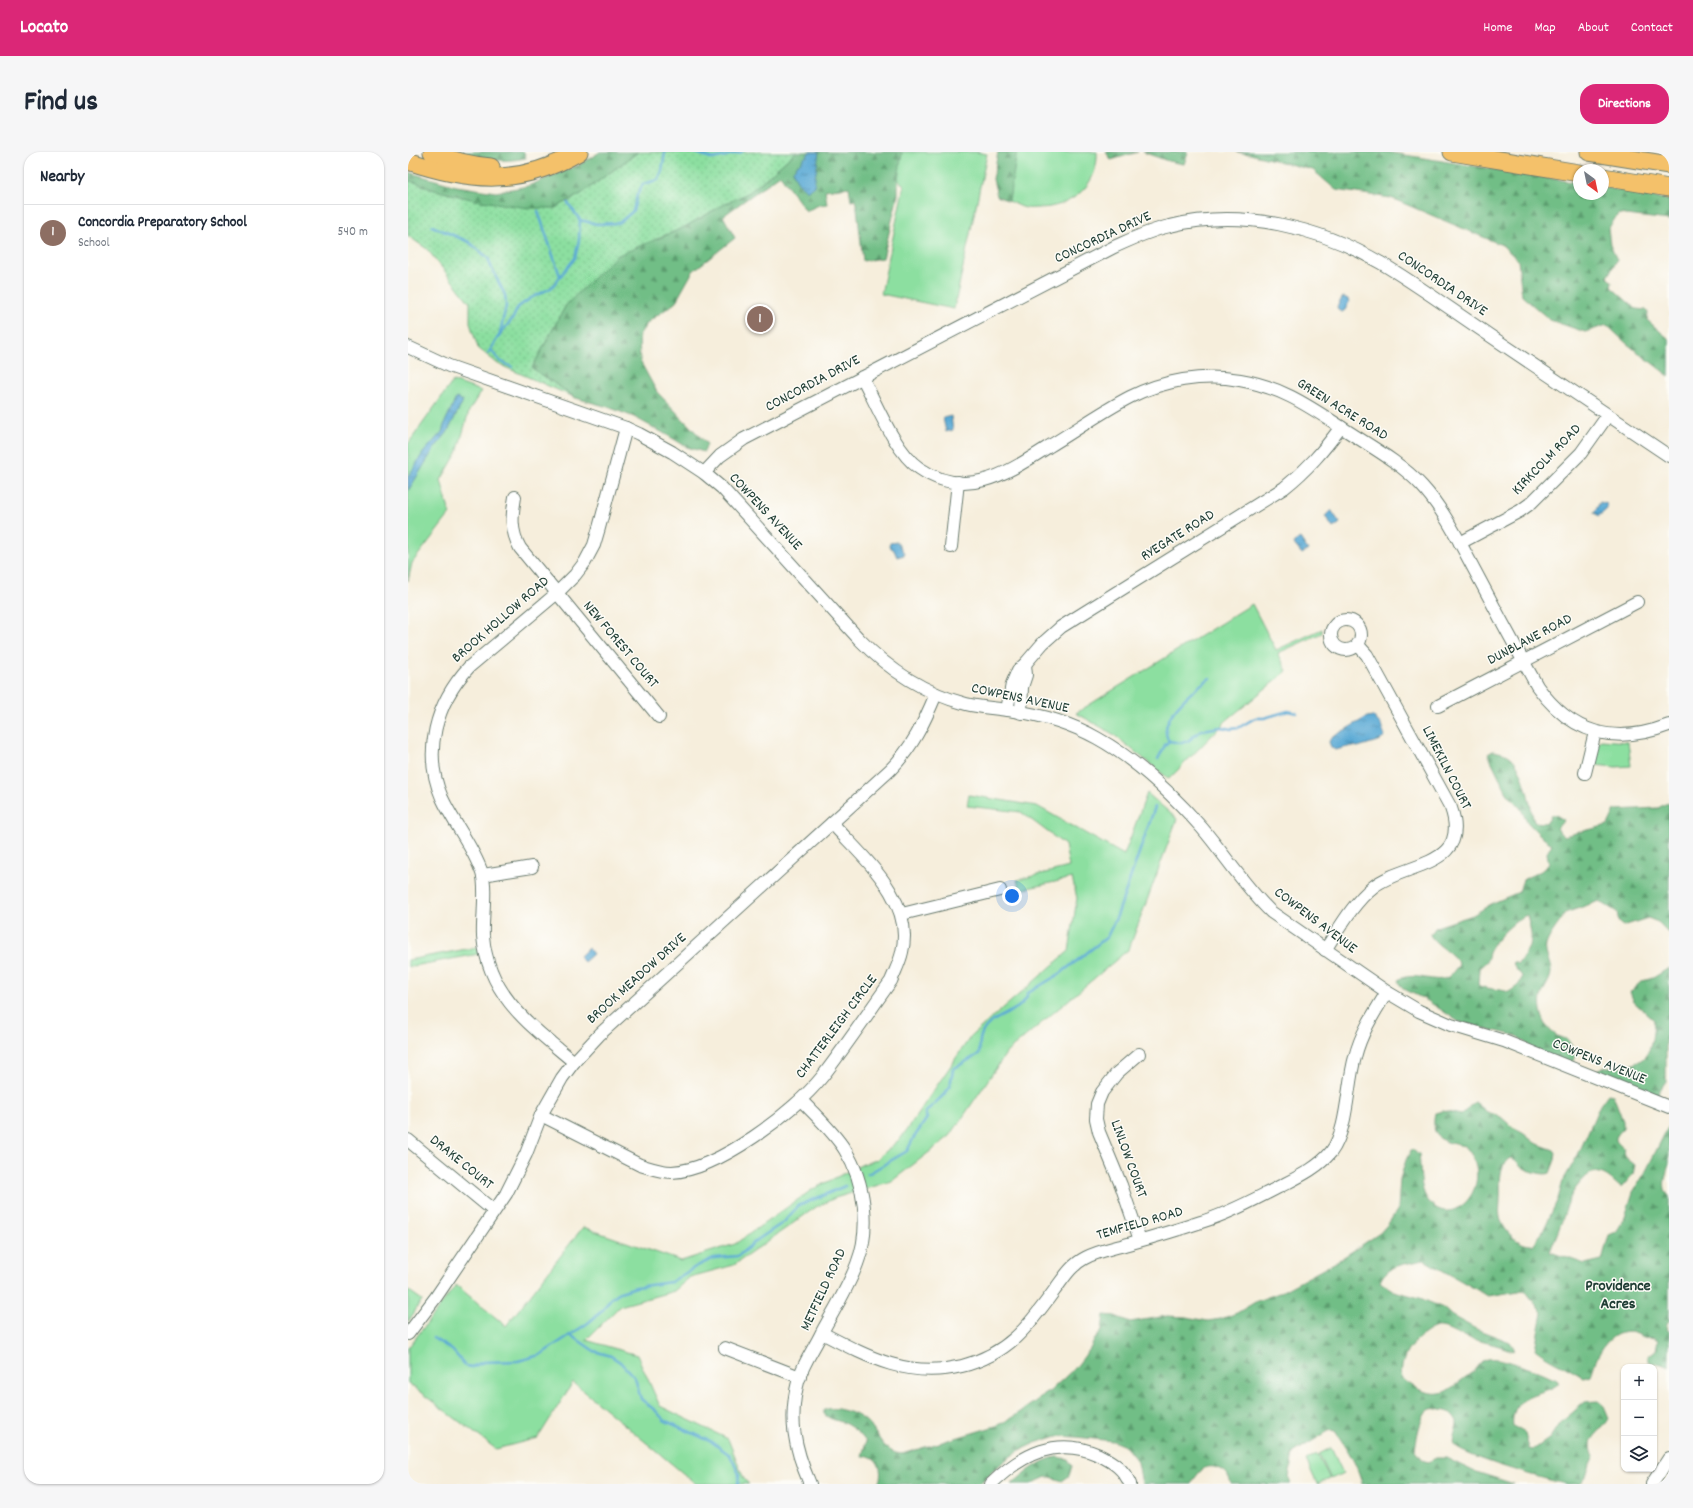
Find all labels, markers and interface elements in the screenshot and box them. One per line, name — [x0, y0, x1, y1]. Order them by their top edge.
text: Locato — [20, 15, 68, 42]
text: Home — [1483, 18, 1512, 38]
text: Map — [1534, 18, 1556, 38]
text: About — [1578, 18, 1609, 38]
text: Contact — [1631, 18, 1673, 38]
text: Find us — [24, 84, 98, 124]
button: Directions — [1580, 84, 1669, 124]
north arrow — [1573, 164, 1609, 200]
text: Nearby — [40, 166, 84, 190]
street label: CONCORDIA DRIVE — [1051, 206, 1155, 270]
text: Concordia Preparatory School — [78, 212, 247, 234]
text: 1 — [52, 223, 54, 242]
text: 540 m — [338, 223, 368, 242]
text: School — [78, 234, 110, 253]
street label: CONCORDIA DRIVE — [1393, 246, 1492, 322]
pin: 1 — [747, 304, 773, 334]
street label: CONCORDIA DRIVE — [762, 350, 864, 418]
street label: GREEN ACRE ROAD — [1292, 373, 1392, 447]
street label: KIRKCOLM ROAD — [1507, 419, 1587, 501]
street label: COWPENS AVENUE — [723, 468, 807, 556]
street label: RYEGATE ROAD — [1137, 504, 1219, 567]
street label: BROOK HOLLOW ROAD — [447, 571, 555, 669]
street label: NEW FOREST COURT — [577, 596, 663, 694]
street label: DUNBLANE ROAD — [1484, 608, 1577, 672]
street label: COWPENS AVENUE — [969, 678, 1071, 720]
street label: LIMEKILN COURT — [1415, 722, 1477, 814]
street label: COWPENS AVENUE — [1269, 882, 1361, 960]
your location — [1002, 886, 1022, 906]
street label: BROOK MEADOW DRIVE — [582, 928, 692, 1030]
street label: CHATTERLEIGH CIRCLE — [790, 970, 884, 1084]
street label: COWPENS AVENUE — [1549, 1033, 1649, 1091]
street label: LINLOW COURT — [1104, 1117, 1152, 1201]
street label: DRAKE COURT — [424, 1130, 498, 1196]
street label: TEMFIELD ROAD — [1094, 1201, 1186, 1247]
street label: METFIELD ROAD — [795, 1245, 853, 1335]
district label: Providence Acres — [1585, 1275, 1651, 1316]
map controls — [1621, 1364, 1657, 1472]
button: + — [1621, 1364, 1657, 1400]
button: − — [1621, 1400, 1657, 1436]
button: layers — [1621, 1436, 1657, 1472]

